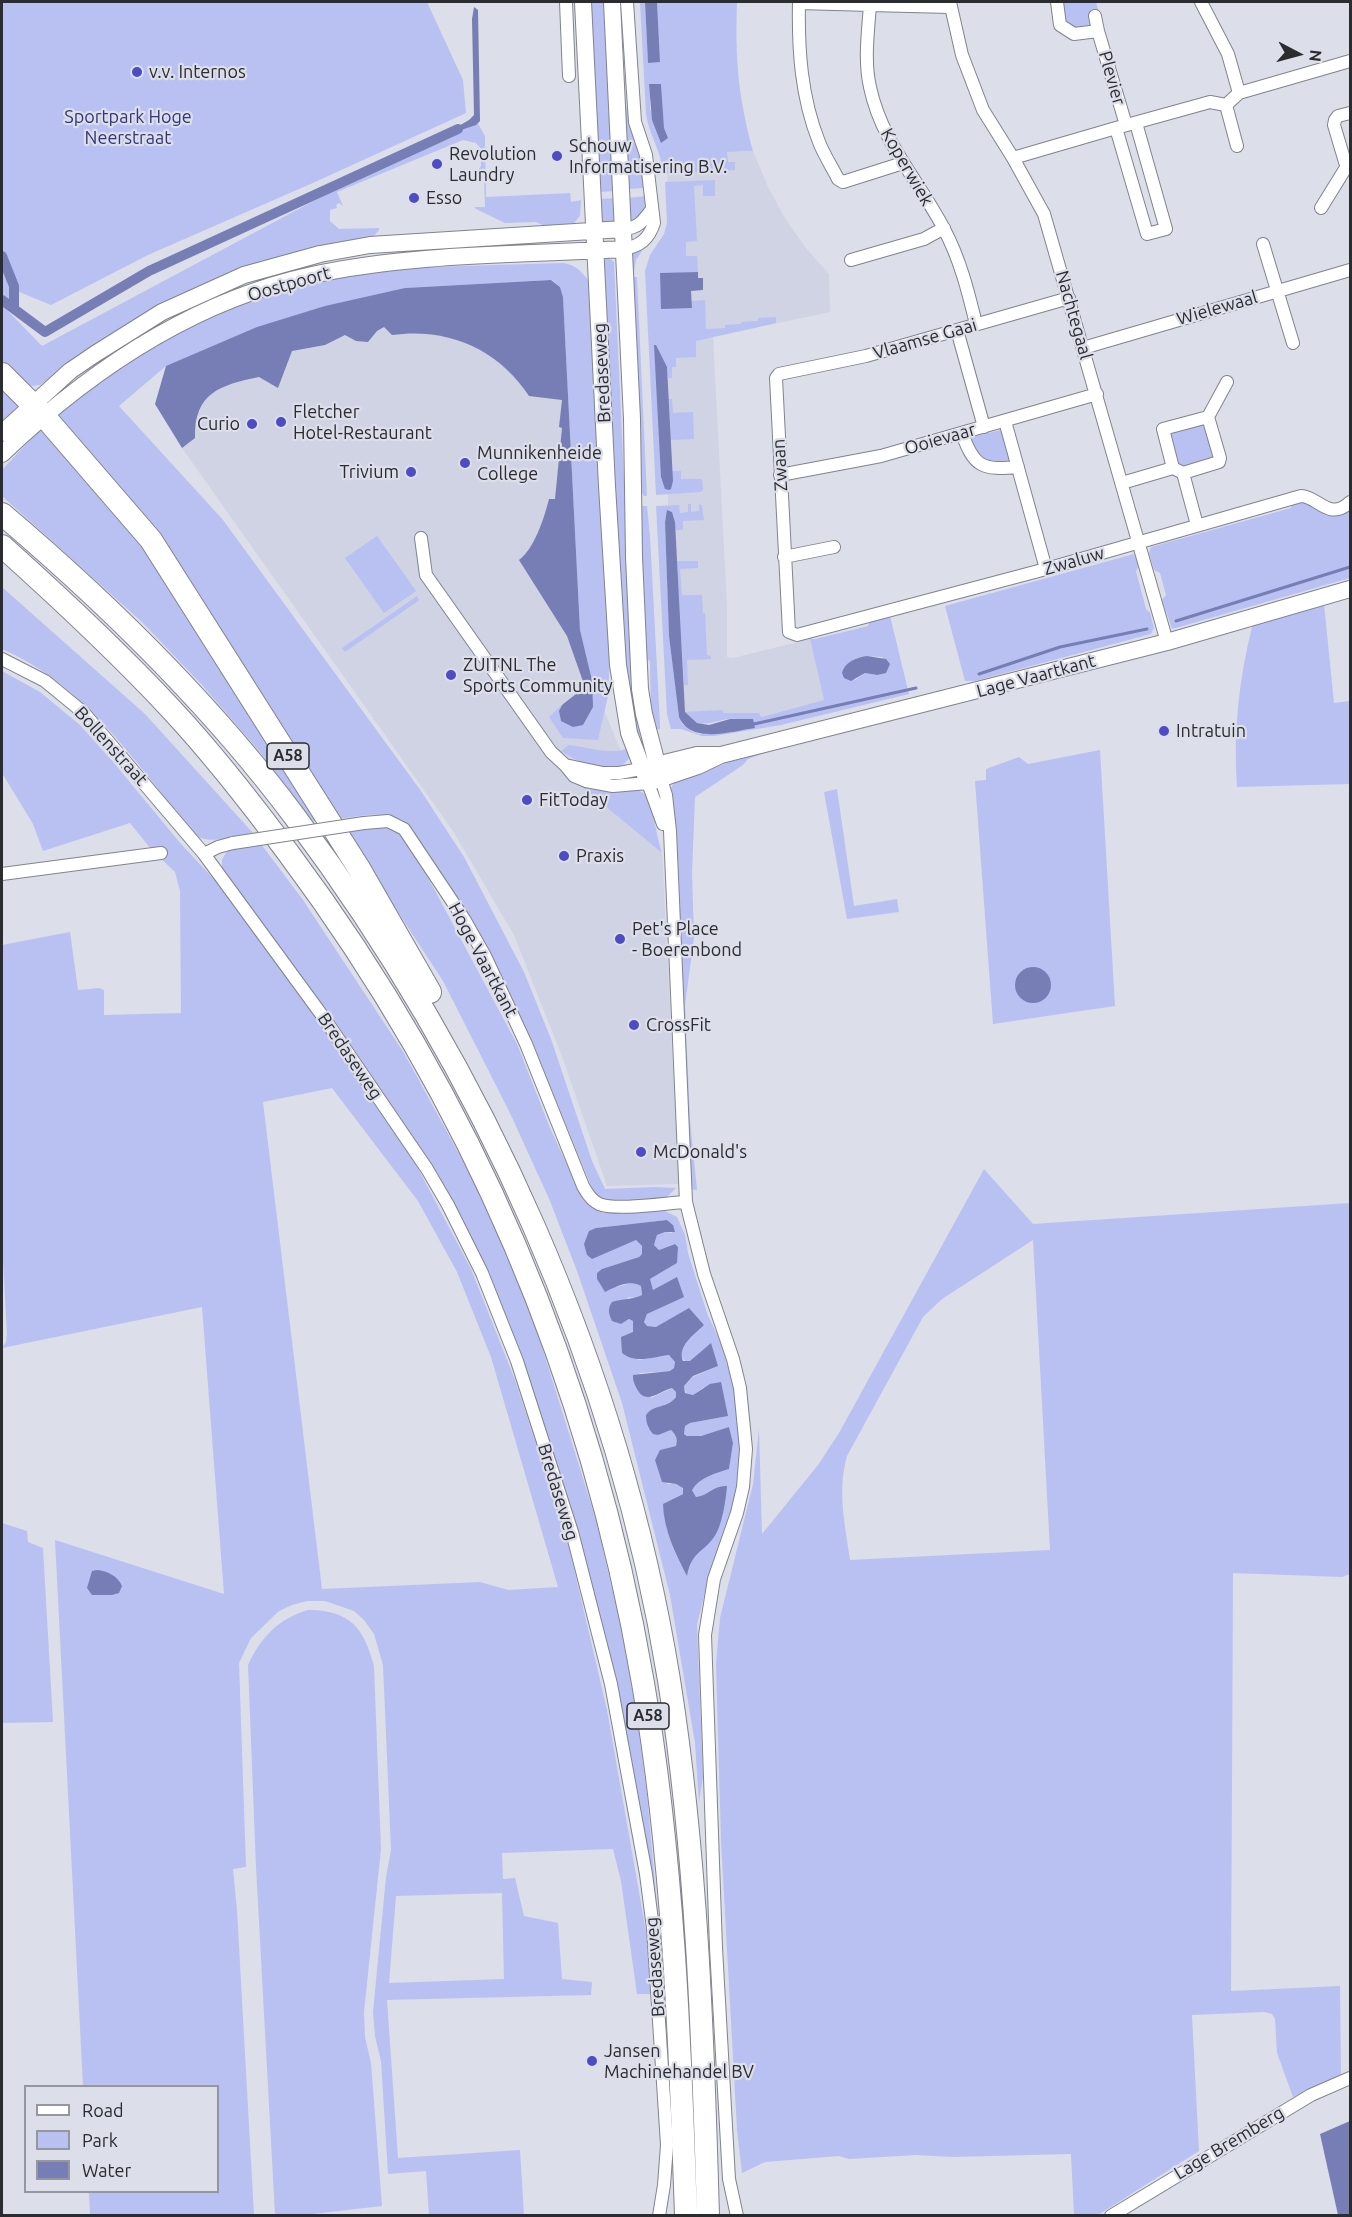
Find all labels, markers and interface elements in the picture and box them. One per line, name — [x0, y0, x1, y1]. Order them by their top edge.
north arrow — [1268, 24, 1328, 84]
street label: Plevier — [1094, 48, 1130, 108]
text: N — [1306, 49, 1325, 63]
place label: v.v. Internos — [149, 61, 246, 83]
marker: v.v. Internos — [130, 65, 144, 79]
park label: Sportpark Hoge Neerstraat — [64, 106, 192, 148]
street label: Koperwiek — [876, 124, 938, 210]
place label: Schouw Informatisering B.V. — [569, 135, 727, 178]
place label: Revolution Laundry — [449, 143, 537, 186]
marker: Schouw Informatisering B.V. — [550, 149, 564, 163]
marker: Revolution Laundry — [430, 157, 444, 171]
place label: Esso — [426, 187, 462, 209]
marker: Esso — [407, 191, 421, 205]
street label: Oostpoort — [245, 262, 333, 306]
street label: Nachtegaal — [1051, 268, 1097, 362]
street label: Wielewaal — [1174, 286, 1260, 330]
street label: Vlaamse Gaai — [871, 314, 979, 364]
street label: Bredaseweg — [589, 323, 615, 423]
place label: Fletcher Hotel-Restaurant — [293, 401, 432, 444]
place label: Curio — [197, 413, 240, 435]
marker: Fletcher Hotel-Restaurant — [274, 415, 288, 429]
marker: Curio — [245, 417, 259, 431]
street label: Ooievaar — [902, 419, 978, 459]
street label: Zwaan — [768, 438, 792, 492]
place label: Munnikenheide College — [477, 442, 602, 484]
marker: Munnikenheide College — [458, 456, 472, 470]
place label: Trivium — [339, 461, 399, 483]
marker: Trivium — [404, 465, 418, 479]
street label: Zwaluw — [1041, 542, 1107, 580]
street label: Lage Vaartkant — [974, 650, 1098, 702]
place label: ZUITNL The Sports Community — [463, 654, 613, 696]
marker: ZUITNL The Sports Community — [444, 668, 458, 682]
street label: Bollenstraat — [70, 702, 152, 790]
place label: Intratuin — [1176, 720, 1246, 742]
marker: Intratuin — [1157, 724, 1171, 738]
road number: A58 — [267, 743, 309, 769]
place label: FitToday — [539, 789, 608, 811]
marker: FitToday — [520, 793, 534, 807]
place label: Praxis — [576, 845, 624, 867]
marker: Praxis — [557, 849, 571, 863]
street label: Hoge Vaartkant — [444, 899, 522, 1021]
place label: Pet's Place - Boerenbond — [632, 918, 742, 960]
marker: Pet's Place - Boerenbond — [613, 932, 627, 946]
street label: Bredaseweg — [313, 1009, 387, 1103]
place label: CrossFit — [646, 1014, 711, 1036]
marker: CrossFit — [627, 1018, 641, 1032]
place label: McDonald's — [653, 1141, 747, 1163]
marker: McDonald's — [634, 1145, 648, 1159]
street label: Bredaseweg — [533, 1441, 583, 1543]
road number: A58 — [627, 1703, 669, 1729]
street label: Bredaseweg — [641, 1916, 669, 2018]
place label: Jansen Machinehandel BV — [604, 2040, 754, 2082]
marker: Jansen Machinehandel BV — [585, 2054, 599, 2068]
legend — [24, 2085, 219, 2193]
text: Road — [82, 2100, 124, 2120]
street label: Lage Bremberg — [1170, 2102, 1288, 2184]
text: Park — [82, 2130, 118, 2150]
text: Water — [82, 2160, 131, 2180]

